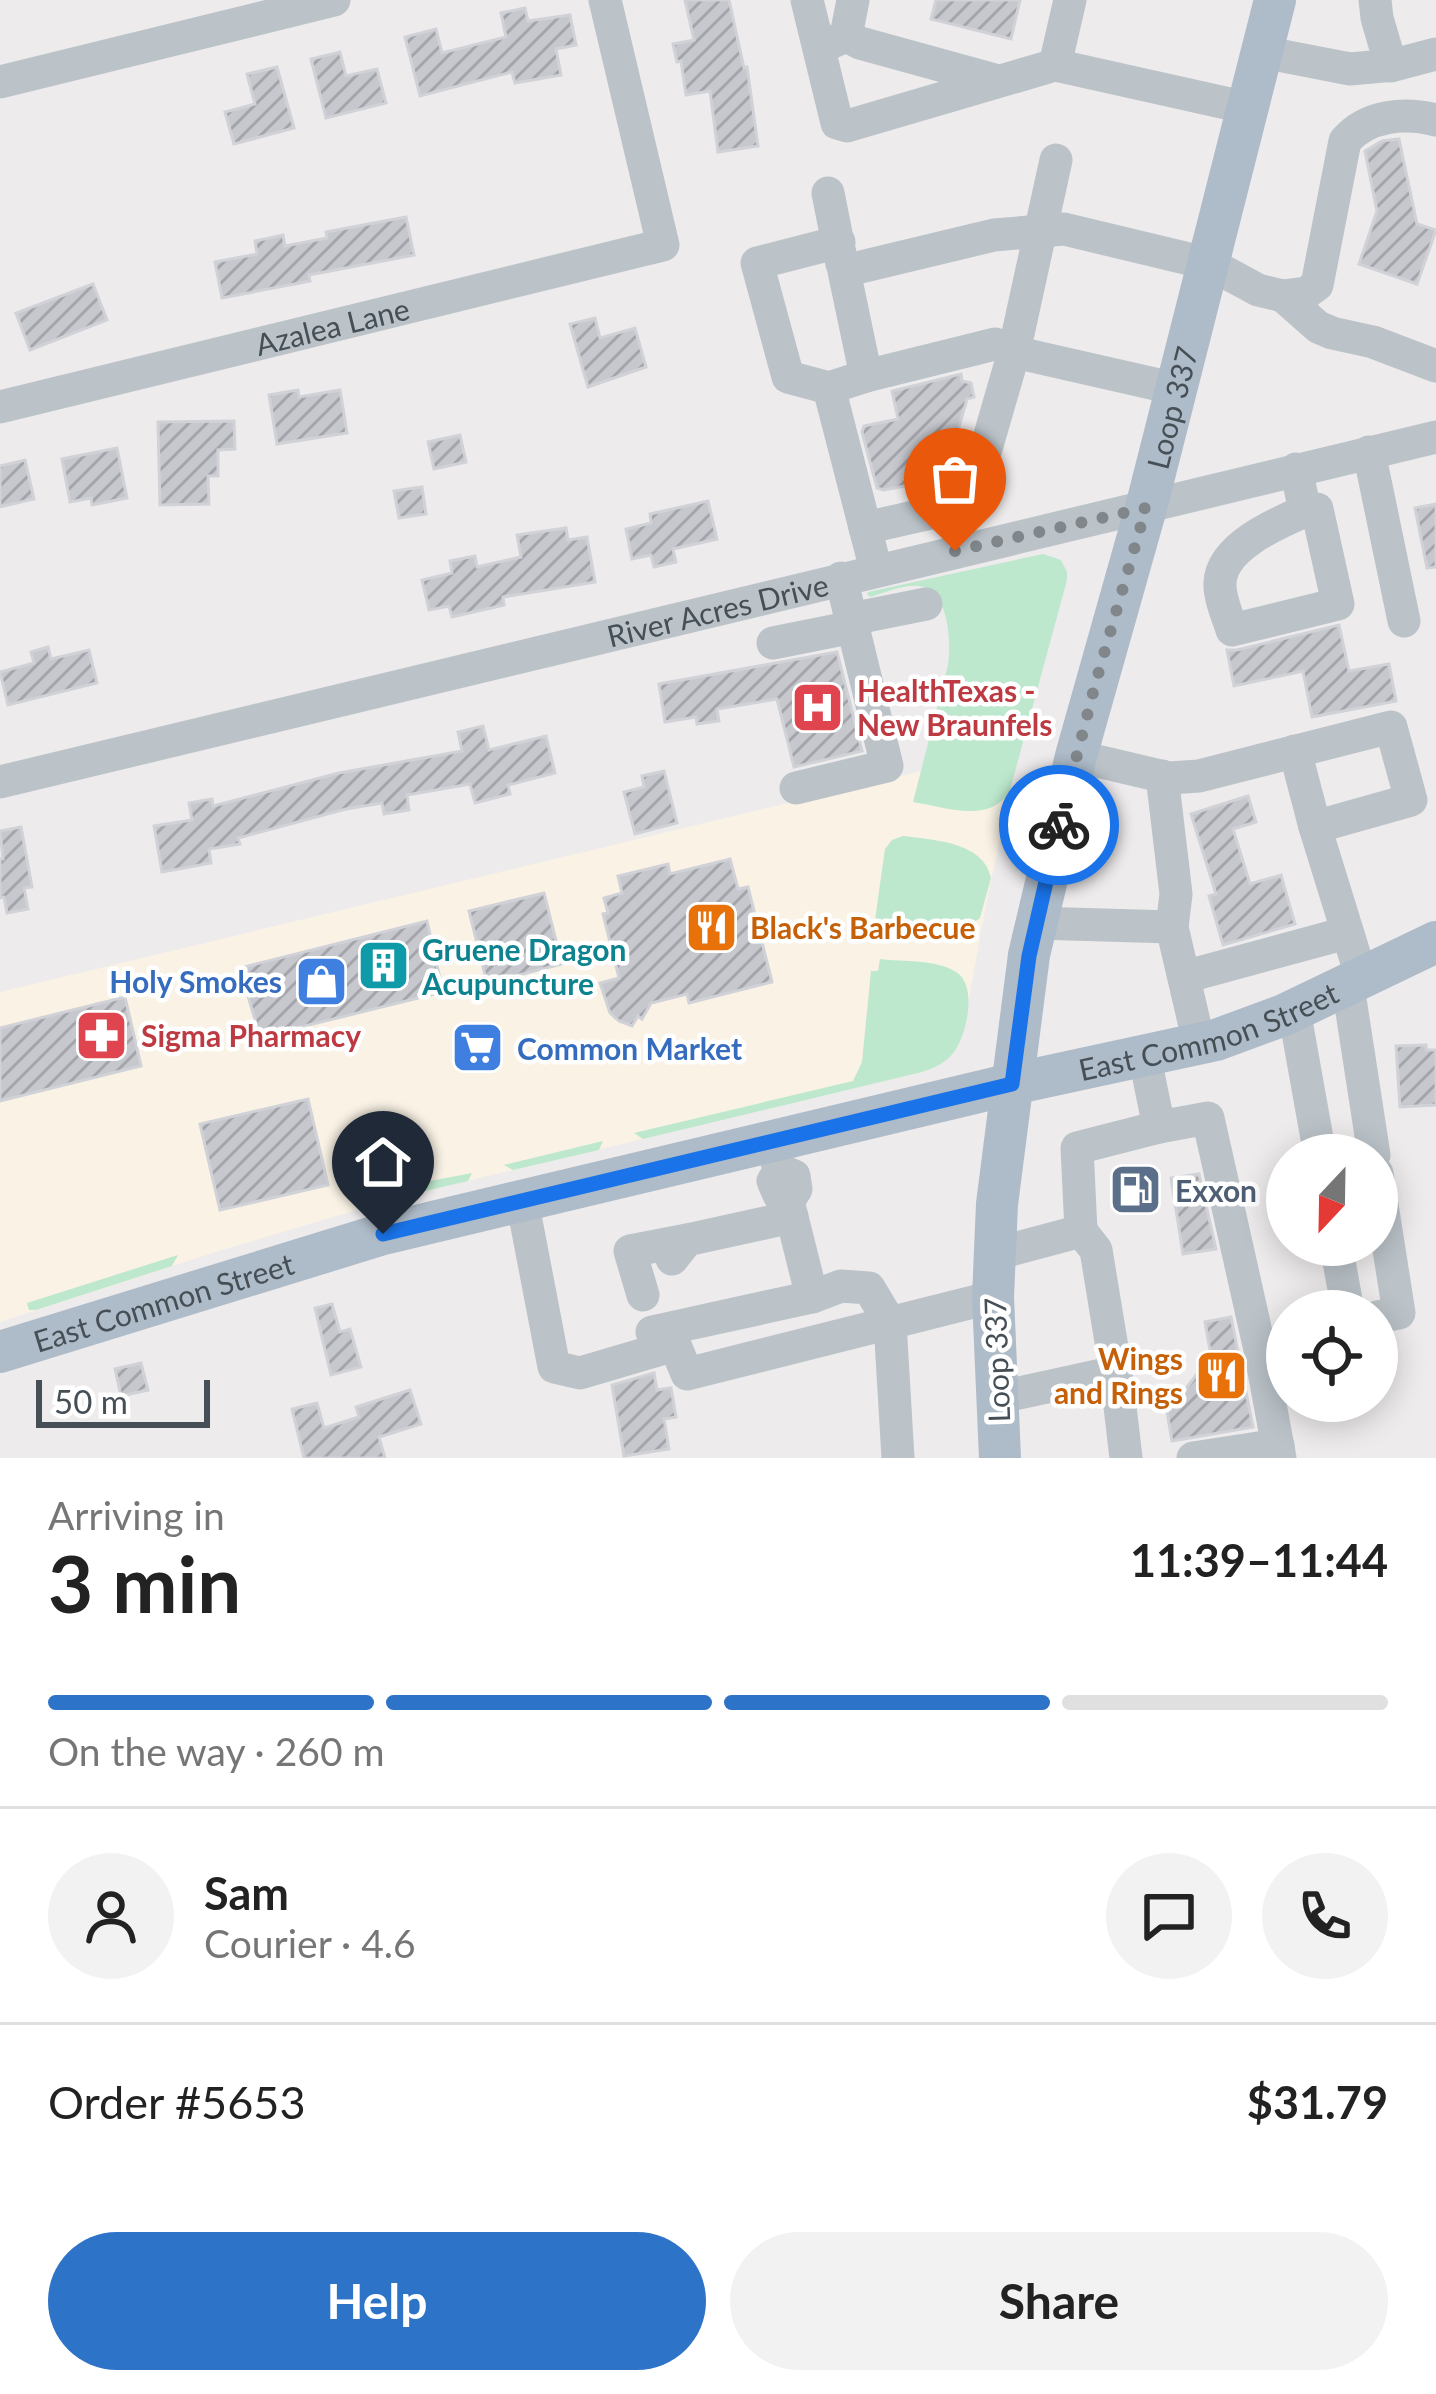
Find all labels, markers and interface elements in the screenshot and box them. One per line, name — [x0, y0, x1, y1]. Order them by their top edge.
street label: Azalea Lane — [252, 290, 413, 362]
street label: Loop 337 — [1139, 343, 1204, 473]
pin — [904, 428, 1006, 551]
icon: bag — [922, 446, 988, 512]
street label: River Acres Drive — [603, 566, 832, 654]
place label: HealthTexas - New Braunfels — [857, 672, 1052, 742]
hospital icon: HealthTexas - New Braunfels — [790, 679, 846, 735]
courier — [999, 765, 1119, 885]
icon: bike — [1026, 792, 1092, 858]
restaurant icon: Black's Barbecue — [683, 899, 739, 955]
place label: Black's Barbecue — [750, 909, 976, 945]
place label: Gruene Dragon Acupuncture — [421, 931, 626, 1001]
building icon: Gruene Dragon Acupuncture — [355, 938, 411, 994]
shop icon: Holy Smokes — [293, 953, 349, 1009]
place label: Holy Smokes — [109, 963, 282, 999]
street label: East Common Street — [1075, 974, 1344, 1087]
pharmacy icon: Sigma Pharmacy — [74, 1007, 130, 1063]
place label: Sigma Pharmacy — [141, 1017, 361, 1053]
supermarket icon: Common Market — [450, 1020, 506, 1076]
place label: Common Market — [517, 1030, 742, 1066]
pin — [332, 1111, 434, 1234]
icon: home — [350, 1129, 416, 1195]
north arrow — [1266, 1134, 1398, 1266]
map controls — [1266, 1134, 1398, 1422]
fuel station icon: Exxon — [1108, 1162, 1164, 1218]
place label: Exxon — [1175, 1172, 1257, 1208]
street label: East Common Street — [29, 1245, 298, 1359]
button: locate — [1266, 1290, 1398, 1422]
street label: Loop 337 — [976, 1297, 1016, 1423]
place label: Wings and Rings — [1054, 1340, 1183, 1410]
restaurant icon: Wings and Rings — [1194, 1347, 1250, 1403]
scale bar — [36, 1374, 210, 1427]
text: 50 m — [54, 1381, 128, 1421]
text: Arriving in — [48, 1492, 225, 1538]
text: 11:39–11:44 — [1130, 1533, 1388, 1587]
text: 3 min — [48, 1536, 241, 1630]
text: On the way · 260 m — [48, 1728, 385, 1774]
button: person — [48, 1853, 174, 1979]
button: chat — [1106, 1853, 1232, 1979]
button: phone — [1262, 1853, 1388, 1979]
text: Sam — [204, 1866, 289, 1920]
text: Courier · 4.6 — [204, 1920, 416, 1966]
text: Order #5653 — [48, 2075, 306, 2129]
text: $31.79 — [1247, 2075, 1388, 2129]
button: Help — [48, 2232, 706, 2370]
button: Share — [730, 2232, 1388, 2370]

